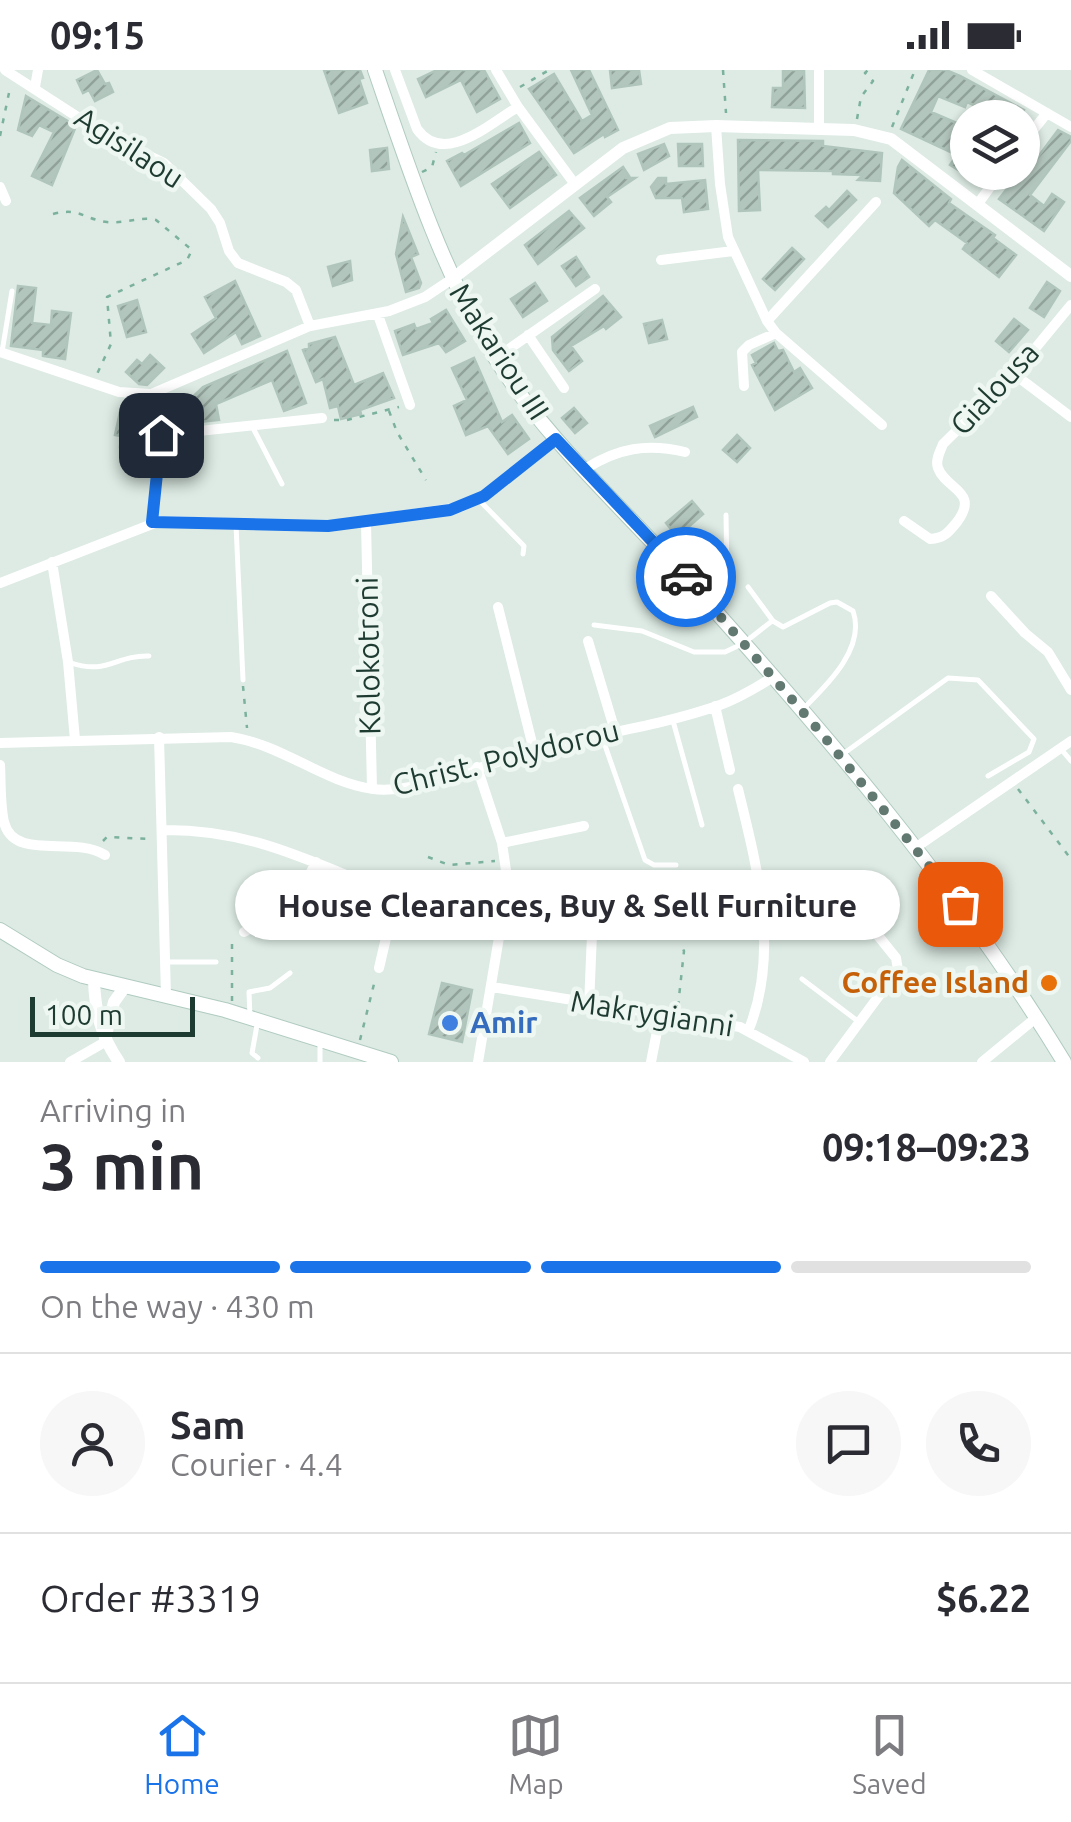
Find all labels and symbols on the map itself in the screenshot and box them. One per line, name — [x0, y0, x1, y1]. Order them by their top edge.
street label: Agisilaou — [69, 100, 190, 195]
street label: Makariou III — [443, 277, 556, 426]
street label: Gialousa — [943, 335, 1045, 441]
pin — [119, 393, 204, 478]
courier — [636, 527, 736, 627]
street label: Kolokotroni — [350, 577, 386, 735]
street label: Christ. Polydorou — [389, 712, 622, 802]
pin — [918, 862, 1003, 947]
callout: House Clearances, Buy & Sell Furniture — [235, 869, 900, 939]
place label: Coffee Island — [841, 965, 1029, 999]
marker: Coffee Island — [1038, 972, 1060, 994]
street label: Makrygianni — [568, 983, 736, 1043]
scale bar — [30, 992, 195, 1036]
place label: Amir — [470, 1005, 538, 1039]
marker: Amir — [439, 1012, 461, 1034]

